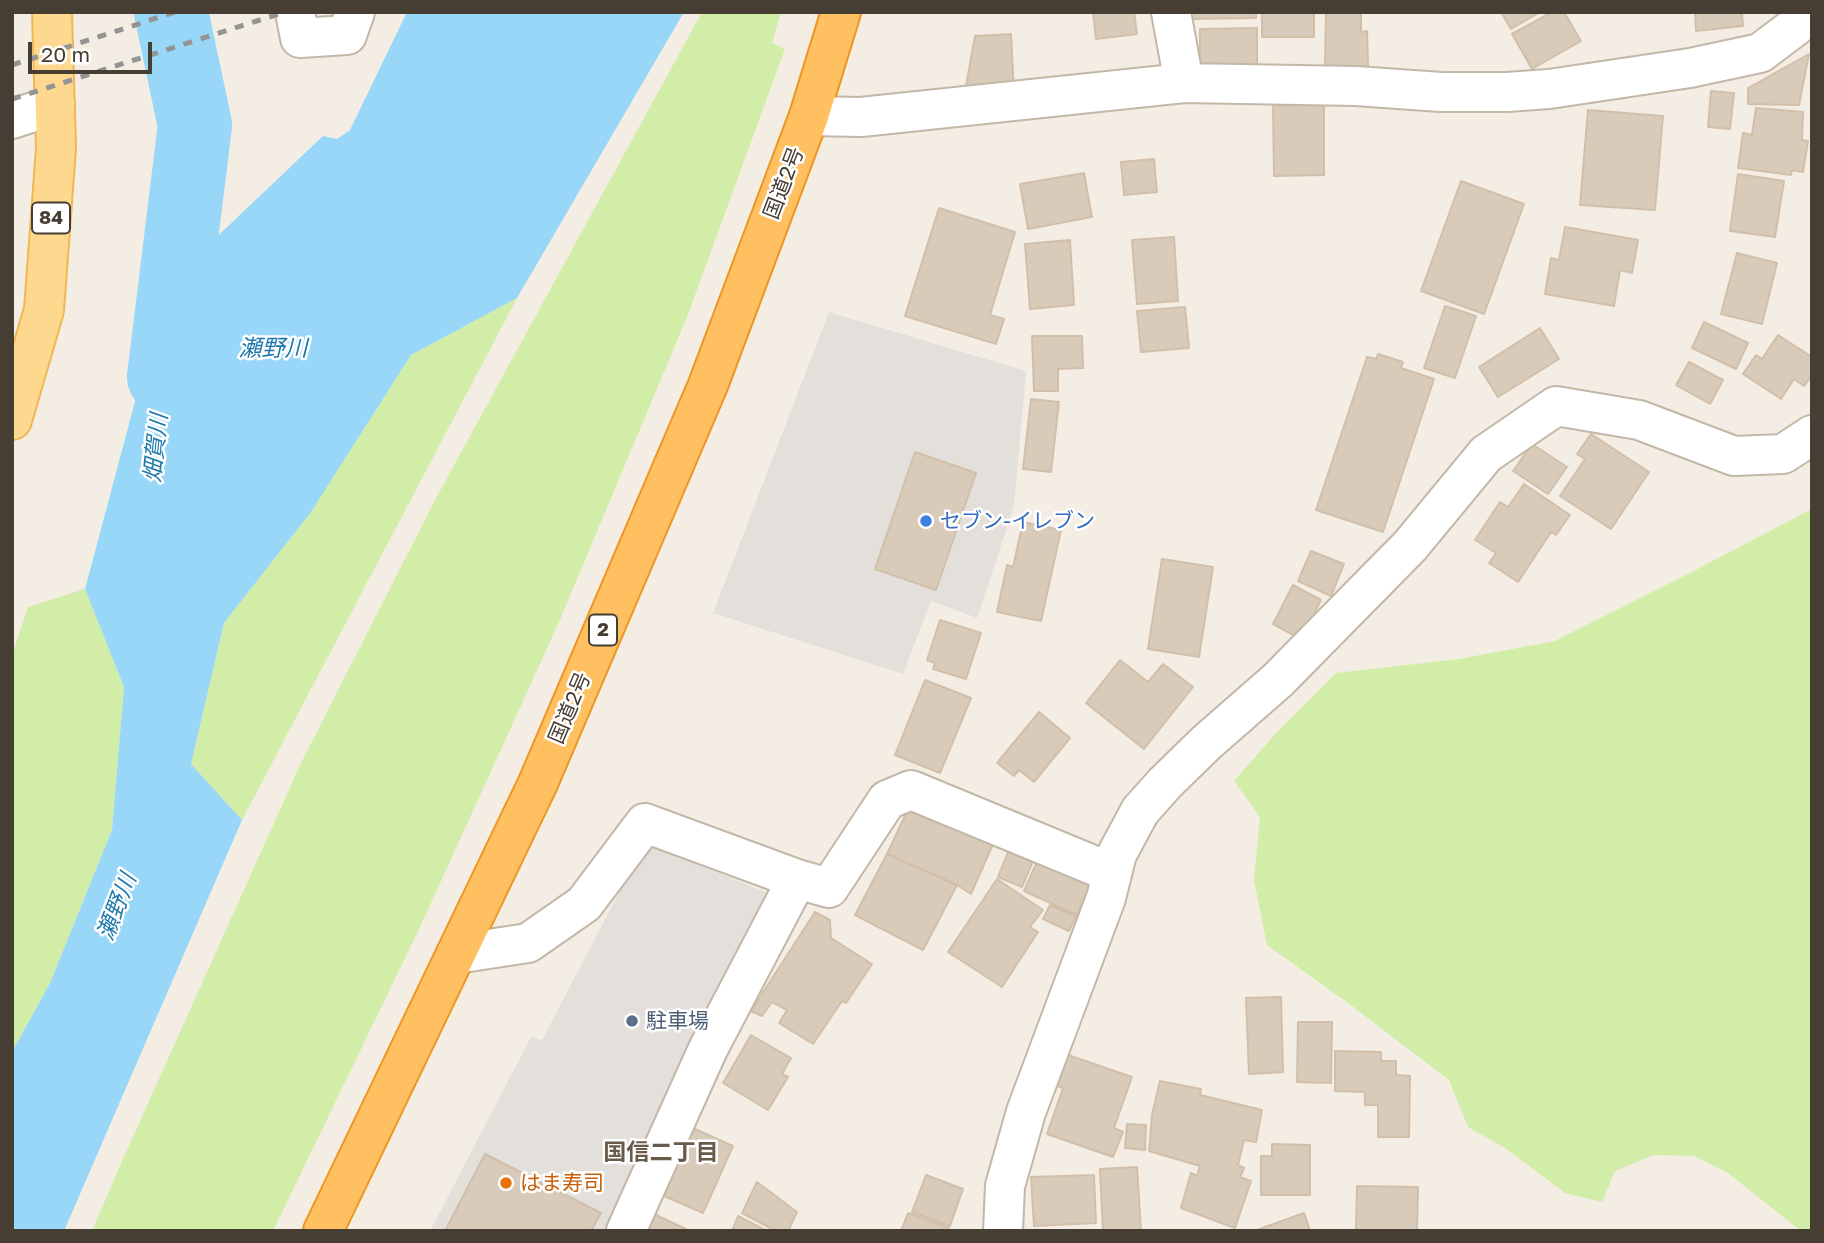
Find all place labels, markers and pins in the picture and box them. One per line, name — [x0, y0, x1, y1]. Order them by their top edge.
place label: セブン-イレブン — [940, 508, 1095, 534]
marker: セブン-イレブン — [918, 513, 934, 529]
place label: 駐車場 — [646, 1008, 709, 1034]
marker: 駐車場 — [624, 1013, 640, 1029]
place label: はま寿司 — [520, 1170, 604, 1196]
marker: はま寿司 — [498, 1175, 514, 1191]

